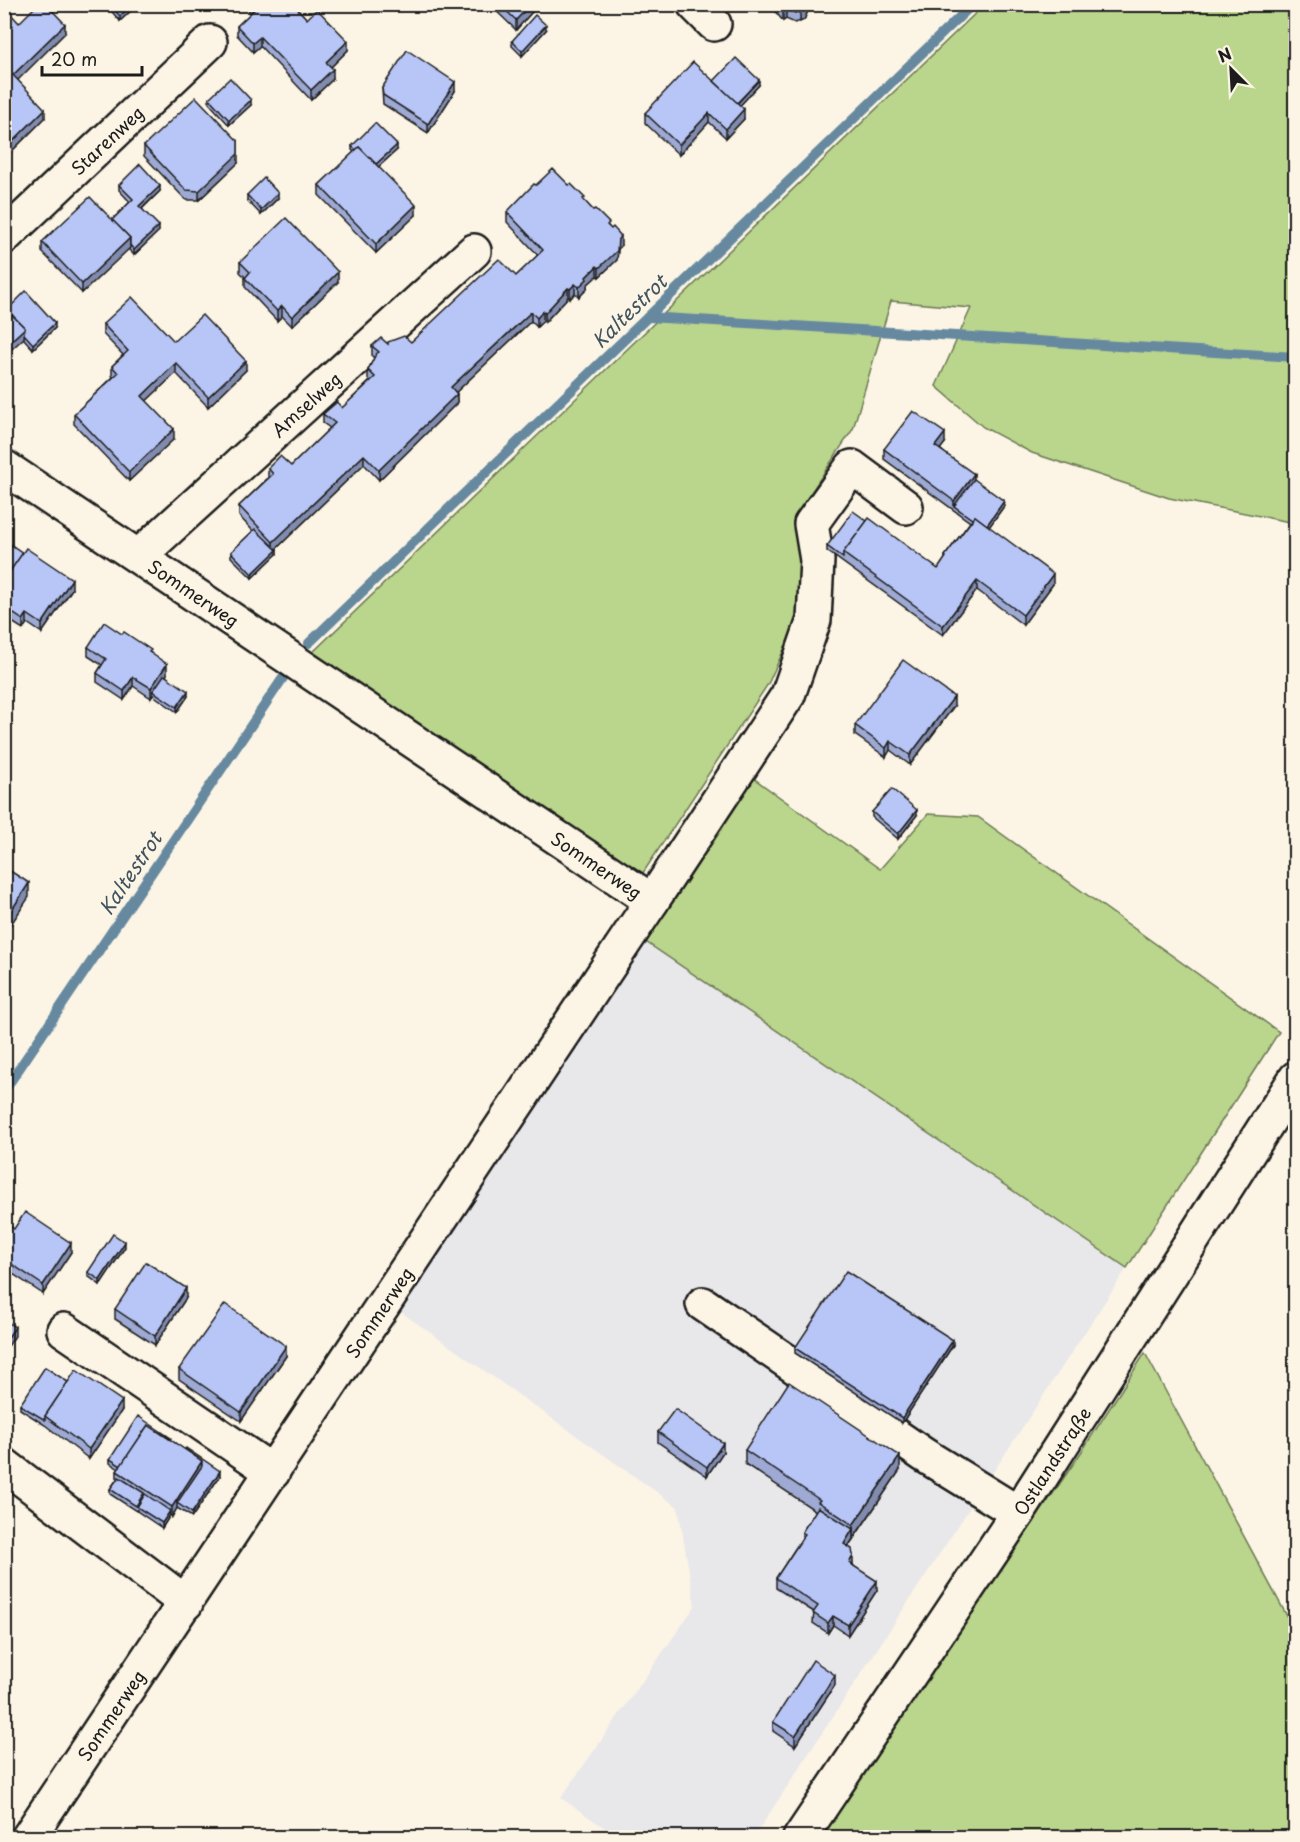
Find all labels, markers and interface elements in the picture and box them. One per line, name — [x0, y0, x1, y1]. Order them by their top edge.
scale bar — [42, 39, 142, 77]
north arrow — [1201, 39, 1261, 99]
text: N — [1214, 41, 1235, 68]
text: 20 m — [51, 45, 97, 72]
street label: Starenweg — [64, 99, 150, 181]
water label: Kaltestrot — [585, 266, 675, 354]
street label: Amselweg — [265, 365, 347, 443]
street label: Sommerweg — [143, 552, 245, 634]
water label: Kaltestrot — [91, 823, 170, 920]
street label: Sommerweg — [546, 824, 648, 906]
street label: Sommerweg — [338, 1261, 420, 1363]
street label: Ostlandstraße — [1007, 1401, 1097, 1521]
street label: Sommerweg — [70, 1664, 152, 1766]

